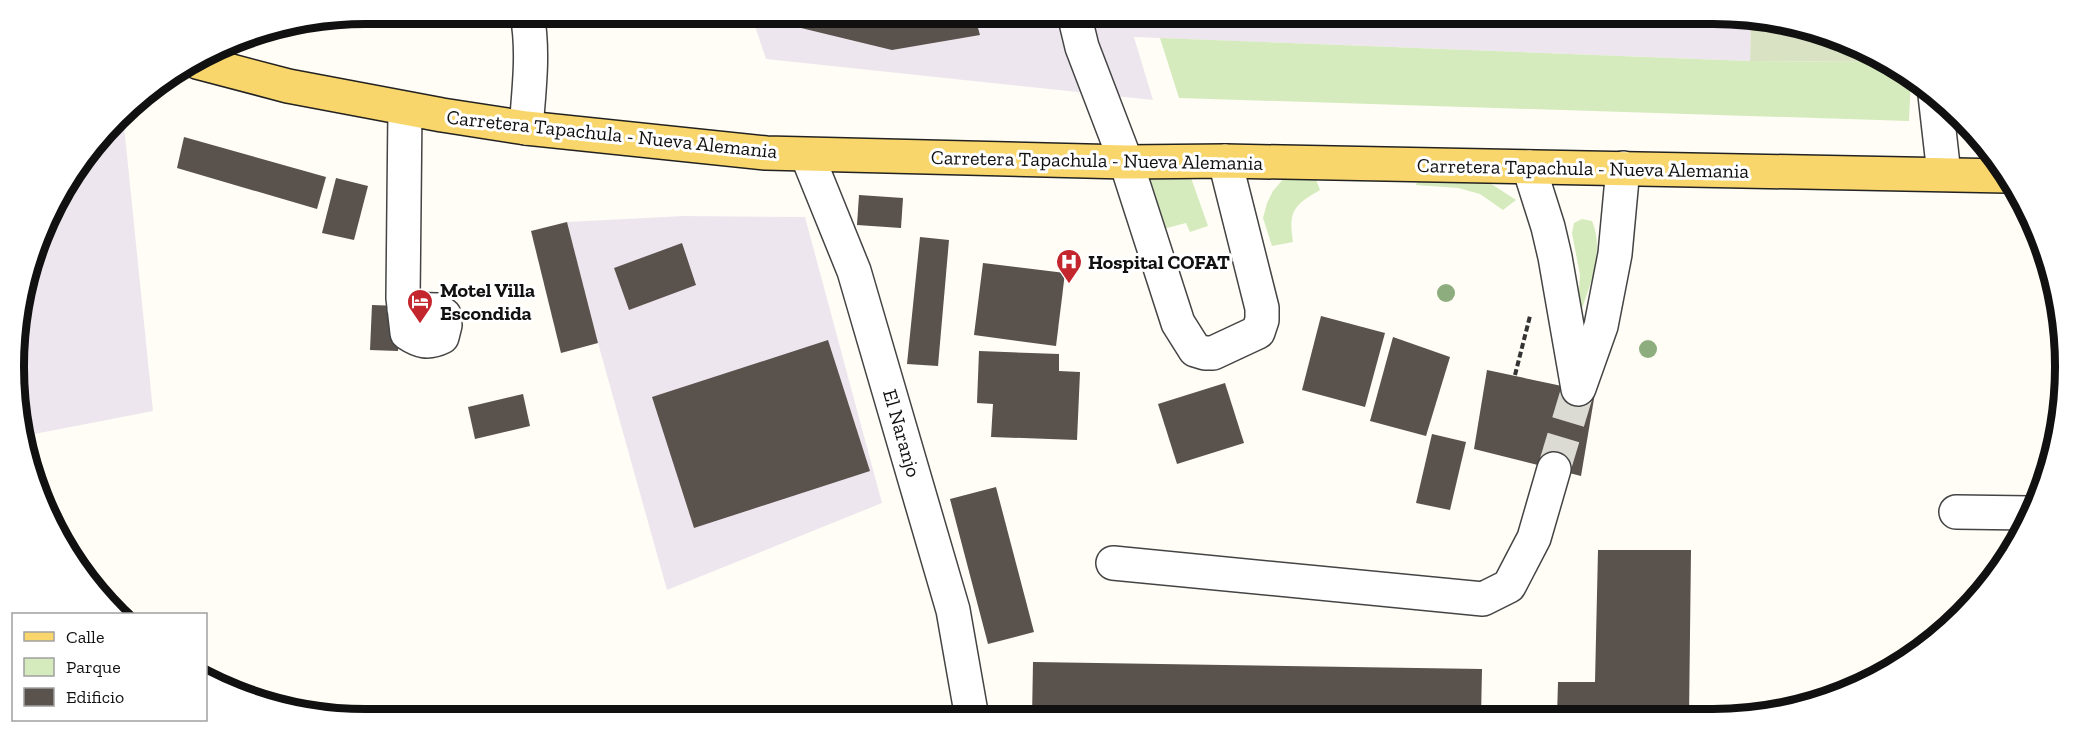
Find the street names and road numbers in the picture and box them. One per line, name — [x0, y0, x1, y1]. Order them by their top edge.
street label: Carretera Tapachula - Nueva Alemania — [445, 105, 779, 163]
street label: Carretera Tapachula - Nueva Alemania — [931, 145, 1264, 175]
street label: Carretera Tapachula - Nueva Alemania — [1417, 153, 1750, 183]
street label: El Naranjo — [878, 386, 926, 480]

